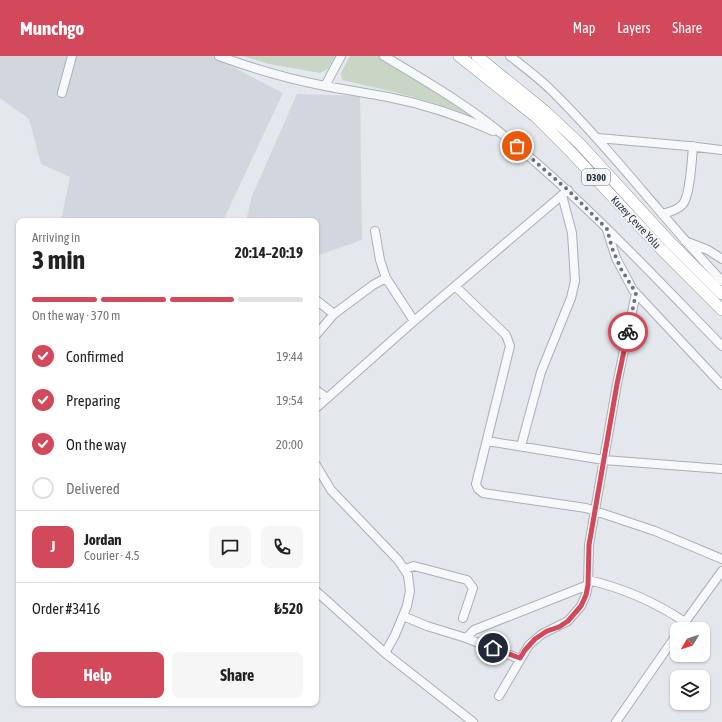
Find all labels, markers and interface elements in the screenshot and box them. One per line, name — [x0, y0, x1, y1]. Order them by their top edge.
text: Munchgo — [20, 17, 84, 39]
text: Map — [573, 20, 595, 36]
text: Layers — [617, 20, 650, 36]
text: Share — [672, 20, 702, 36]
pin — [500, 129, 534, 163]
icon: bag — [506, 135, 528, 157]
road number: D300 — [582, 169, 610, 185]
street label: Kuzey Çevre Yolu — [609, 193, 663, 251]
text: Arriving in — [32, 230, 80, 245]
text: 20:14–20:19 — [235, 244, 303, 261]
text: 3 min — [32, 245, 85, 275]
text: On the way · 370 m — [32, 308, 120, 323]
courier — [608, 312, 648, 352]
icon: bike — [617, 321, 639, 343]
icon: check — [32, 345, 54, 367]
text: Confirmed — [66, 348, 124, 365]
text: 19:44 — [276, 349, 303, 364]
icon: check — [32, 389, 54, 411]
text: Preparing — [66, 392, 120, 409]
text: 19:54 — [276, 393, 303, 408]
icon: check — [32, 433, 54, 455]
text: On the way — [66, 436, 127, 453]
text: 20:00 — [276, 437, 303, 452]
text: Delivered — [66, 480, 120, 497]
button: chat — [209, 526, 251, 568]
button: phone — [261, 526, 303, 568]
text: Jordan — [84, 531, 122, 548]
text: J — [51, 538, 55, 555]
text: Courier · 4.5 — [84, 548, 140, 563]
text: Order #3416 — [32, 600, 100, 617]
text: ₺520 — [274, 600, 303, 617]
north arrow — [670, 622, 710, 662]
map controls — [670, 622, 710, 710]
pin — [476, 631, 510, 665]
icon: home — [482, 637, 504, 659]
button: Help — [32, 652, 164, 698]
button: Share — [172, 652, 303, 698]
button: layers — [670, 670, 710, 710]

